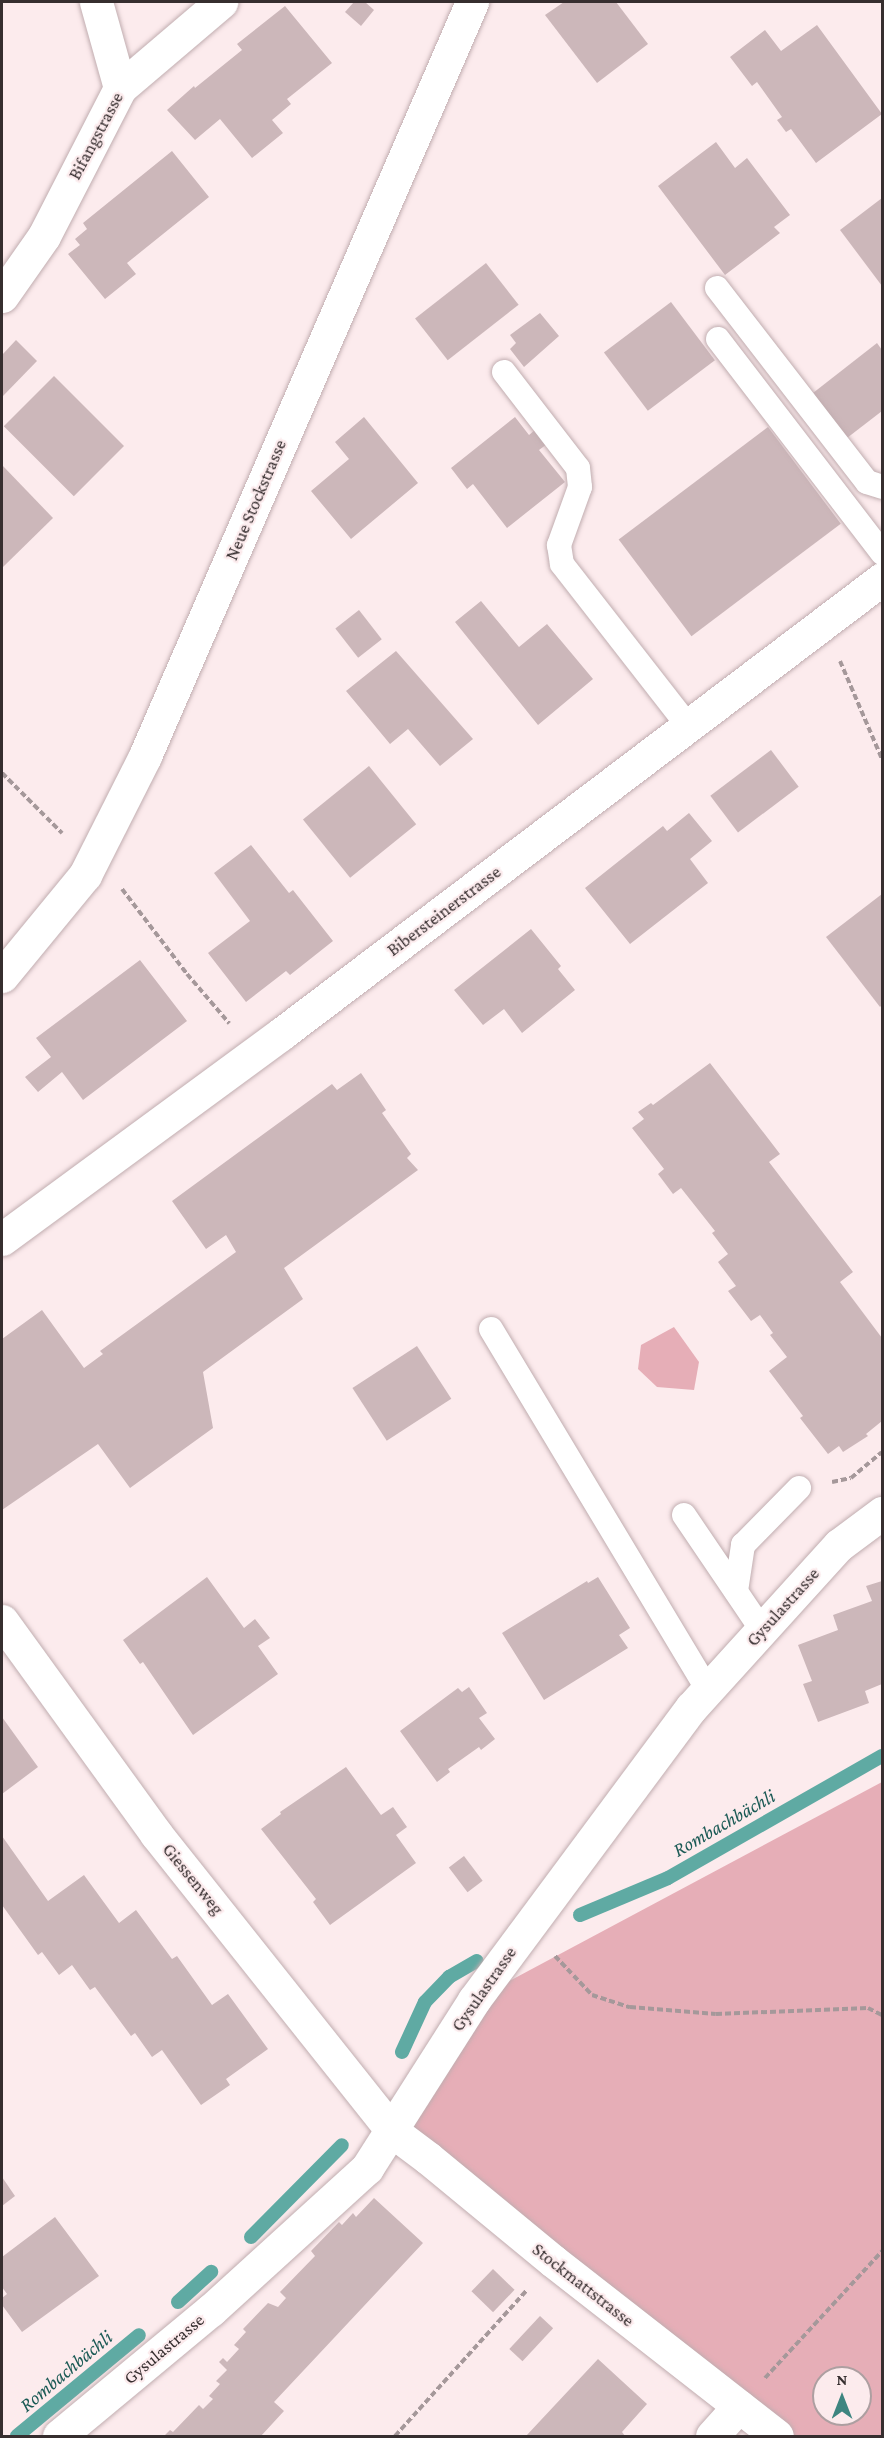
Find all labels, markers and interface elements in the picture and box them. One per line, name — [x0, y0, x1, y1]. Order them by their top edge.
street label: Bifangstrasse — [64, 89, 128, 183]
street label: Neue Stockstrasse — [221, 436, 291, 564]
street label: Bibersteinerstrasse — [383, 861, 505, 961]
street label: Gysulastrasse — [742, 1563, 824, 1651]
water label: Rombachbächli — [669, 1784, 779, 1862]
street label: Giessenweg — [158, 1839, 228, 1919]
street label: Gysulastrasse — [447, 1942, 521, 2036]
street label: Stockmattstrasse — [528, 2239, 638, 2331]
street label: Gysulastrasse — [119, 2309, 209, 2389]
water label: Rombachbächli — [15, 2325, 117, 2417]
north arrow — [812, 2366, 872, 2426]
text: N — [837, 2371, 847, 2388]

